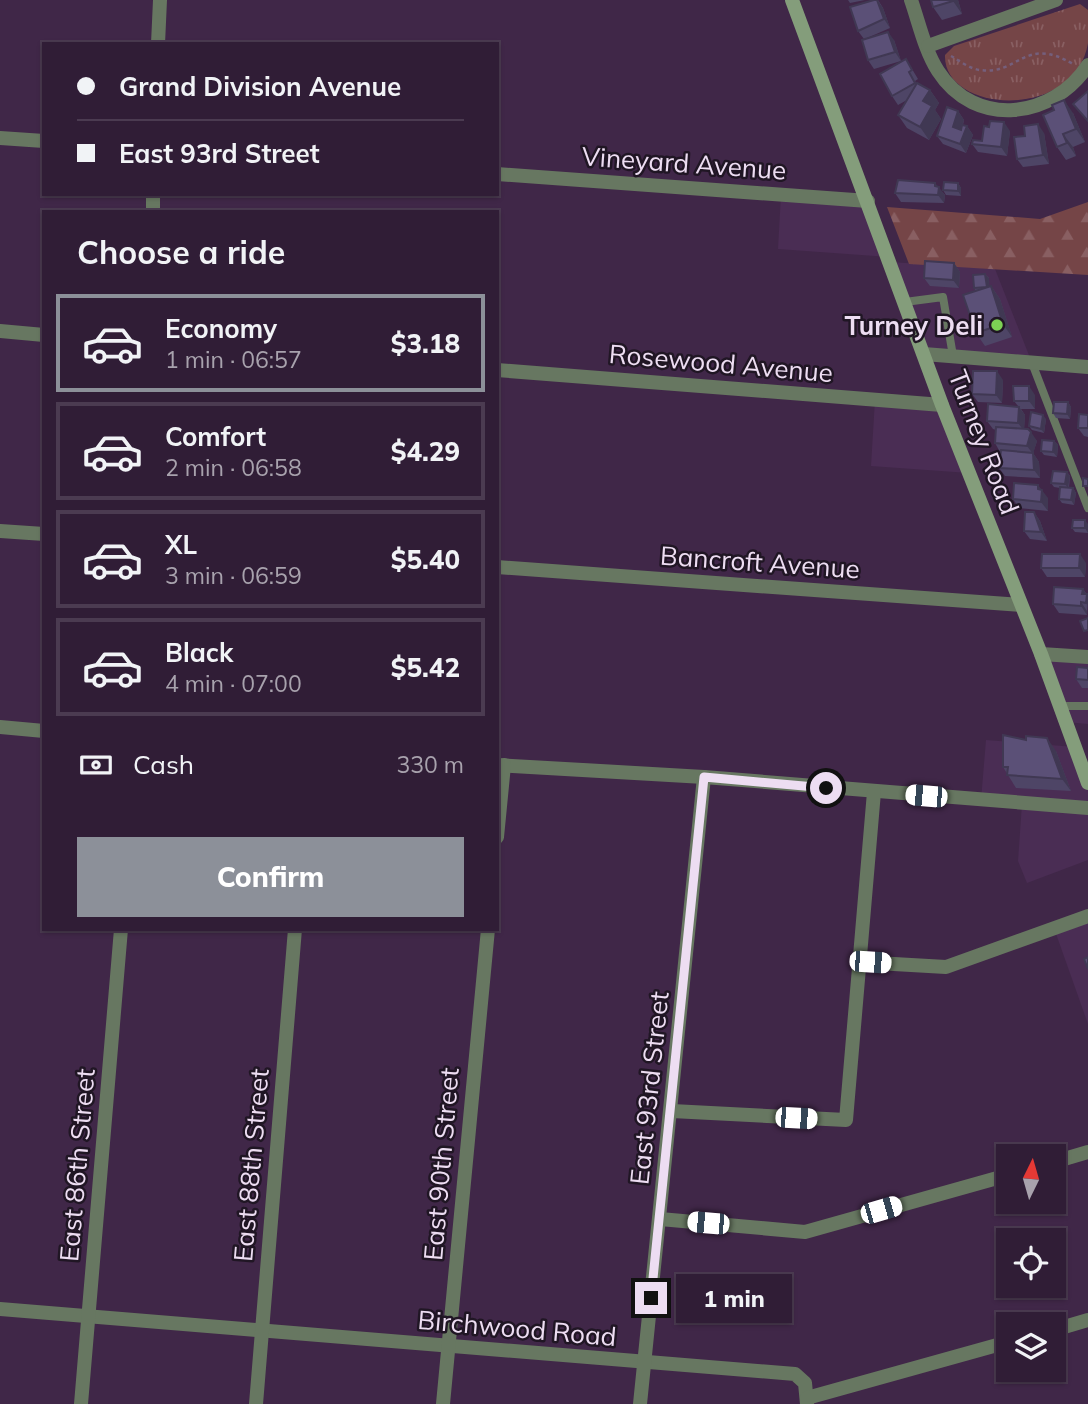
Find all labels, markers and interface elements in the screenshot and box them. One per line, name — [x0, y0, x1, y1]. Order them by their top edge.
text: Grand Division Avenue — [119, 70, 401, 103]
text: East 93rd Street — [119, 137, 320, 170]
street label: Vineyard Avenue — [581, 139, 787, 187]
text: Choose a ride — [77, 232, 285, 272]
place label: Turney Deli — [845, 309, 983, 342]
icon: car — [81, 312, 144, 375]
text: Economy — [165, 312, 277, 345]
marker: Turney Deli — [989, 317, 1005, 333]
text: $3.18 — [391, 327, 460, 360]
street label: Rosewood Avenue — [608, 337, 834, 389]
text: 1 min · 06:57 — [165, 345, 302, 374]
street label: Turney Road — [941, 365, 1027, 519]
icon: car — [81, 420, 144, 483]
text: Comfort — [165, 420, 266, 453]
text: $4.29 — [391, 435, 460, 468]
text: 2 min · 06:58 — [165, 453, 302, 482]
icon: car — [81, 528, 144, 591]
text: XL — [165, 528, 197, 561]
street label: Bancroft Avenue — [659, 539, 861, 585]
text: $5.40 — [391, 543, 460, 576]
text: 3 min · 06:59 — [165, 561, 302, 590]
icon: car — [81, 636, 144, 699]
text: Black — [165, 636, 233, 669]
text: $5.42 — [391, 651, 460, 684]
text: 4 min · 07:00 — [165, 669, 302, 698]
icon: cash — [77, 746, 115, 784]
text: Cash — [133, 748, 194, 781]
text: 330 m — [396, 750, 464, 779]
route start — [810, 772, 842, 804]
car — [905, 784, 948, 808]
button: Confirm — [77, 837, 464, 917]
car — [849, 950, 892, 974]
street label: East 93rd Street — [622, 990, 676, 1186]
street label: East 90th Street — [416, 1066, 466, 1262]
street label: East 86th Street — [52, 1067, 102, 1263]
street label: East 88th Street — [226, 1067, 276, 1263]
car — [775, 1106, 818, 1130]
north arrow — [996, 1144, 1066, 1214]
map controls — [996, 1144, 1066, 1382]
car — [858, 1194, 905, 1226]
car — [687, 1211, 730, 1235]
button: locate — [996, 1228, 1066, 1298]
callout: 1 min — [676, 1274, 791, 1322]
route end — [635, 1282, 667, 1314]
text: 1 min — [703, 1284, 765, 1313]
street label: Birchwood Road — [416, 1303, 618, 1353]
button: layers — [996, 1312, 1066, 1382]

